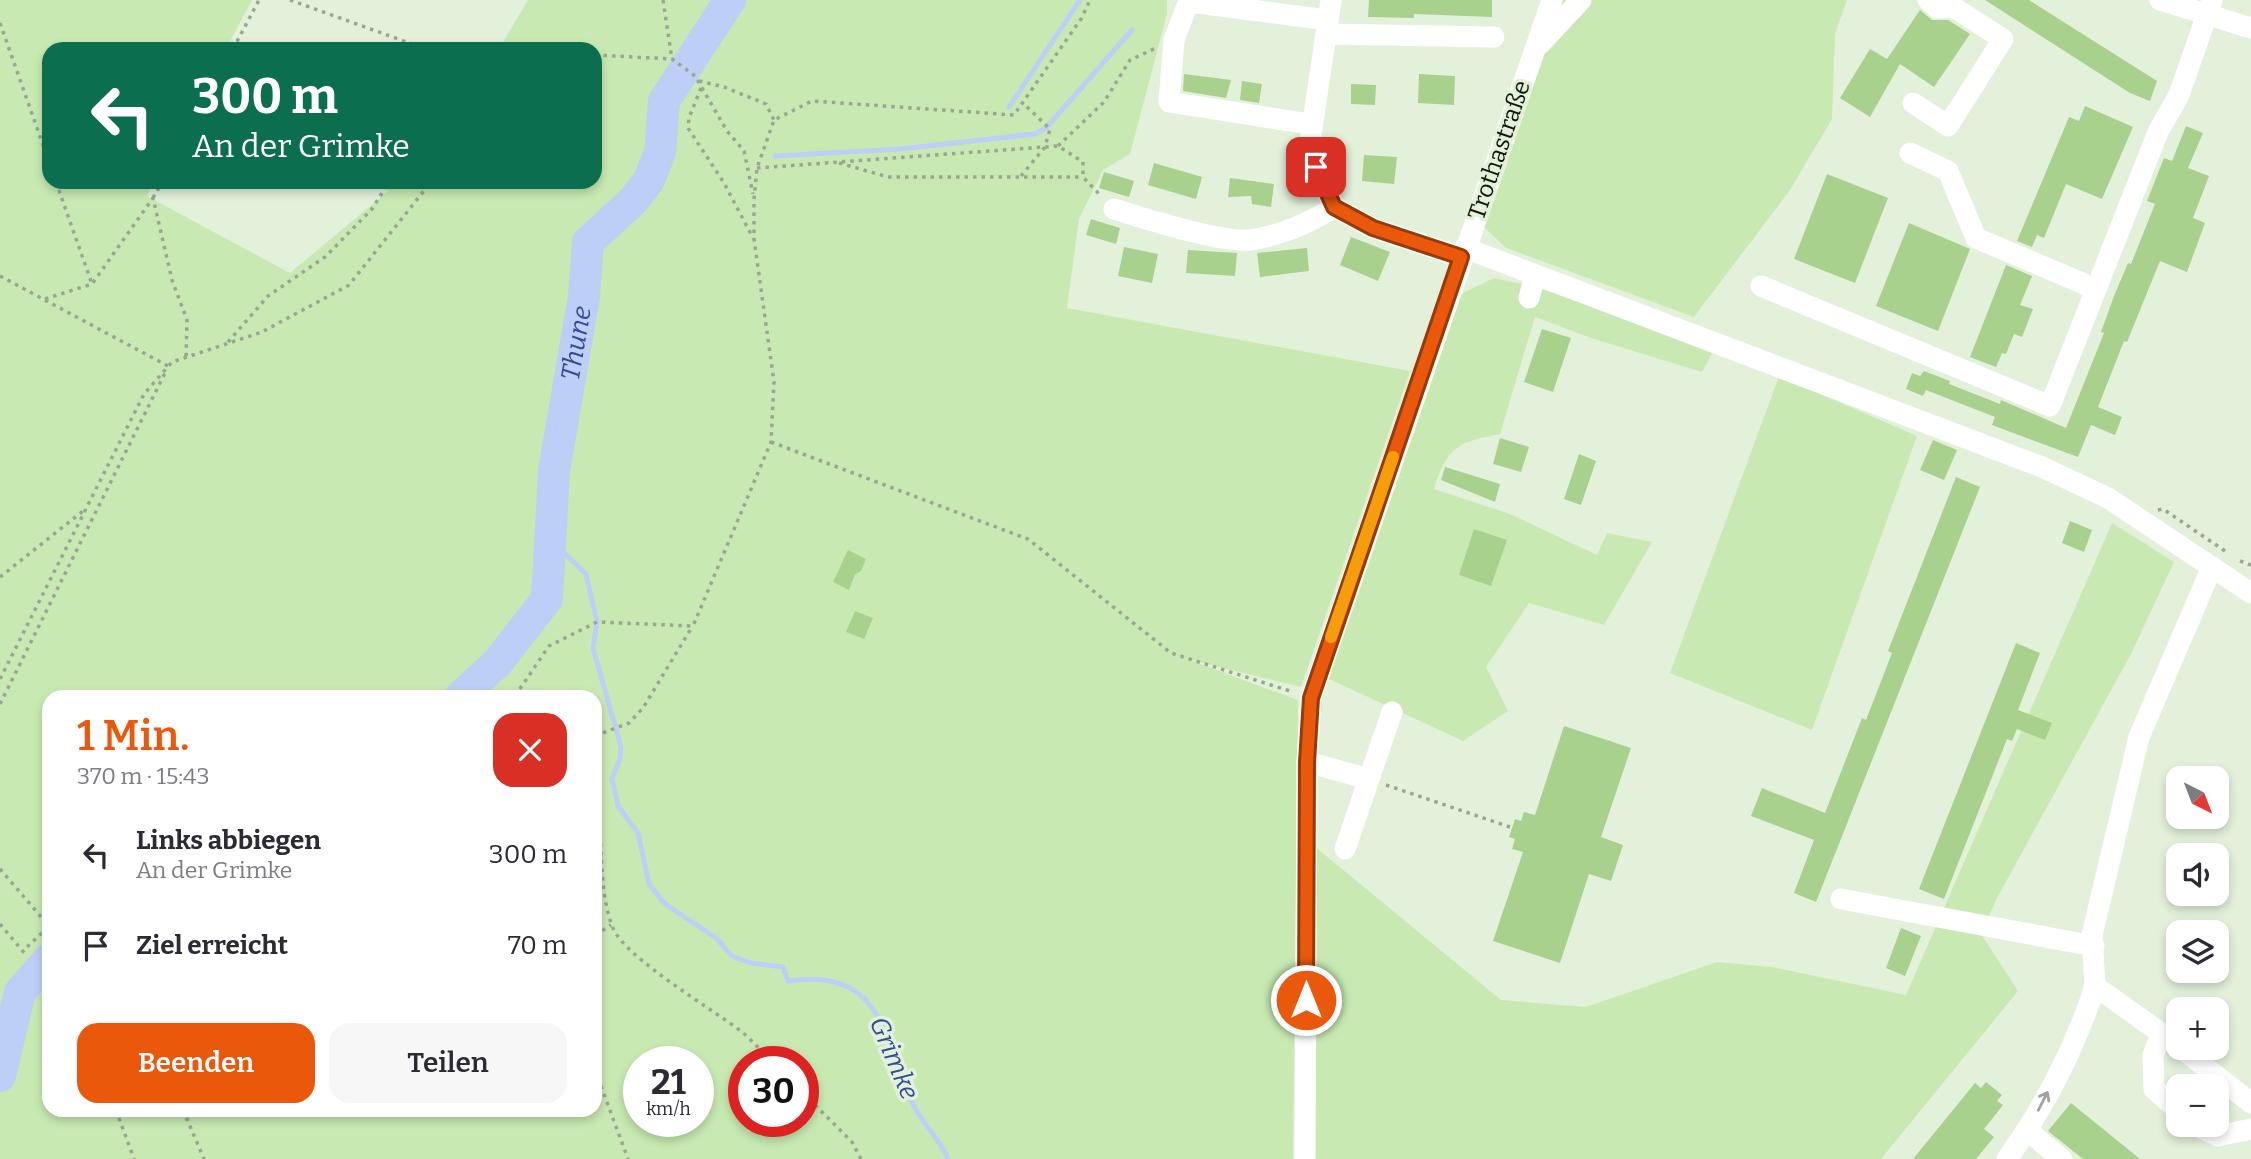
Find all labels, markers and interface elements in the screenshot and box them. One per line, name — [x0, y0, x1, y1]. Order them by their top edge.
text: 300 m — [192, 67, 338, 126]
icon: left — [77, 70, 168, 161]
street label: Trothastraße — [1462, 77, 1536, 223]
text: An der Grimke — [192, 127, 410, 165]
pin — [1286, 137, 1346, 197]
icon: arrive — [1297, 148, 1335, 186]
water label: Thune — [554, 304, 598, 382]
text: 1 Min. — [77, 711, 189, 761]
button: close — [493, 713, 567, 787]
text: 370 m · 15:43 — [77, 762, 210, 790]
north arrow — [2166, 766, 2230, 830]
map controls — [2166, 766, 2229, 1137]
text: Links abbiegen — [136, 825, 321, 856]
icon: left — [77, 836, 115, 874]
text: 300 m — [489, 839, 567, 870]
button: sound — [2166, 843, 2229, 906]
text: An der Grimke — [136, 856, 292, 884]
button: layers — [2166, 920, 2229, 983]
icon: arrive — [77, 927, 115, 965]
text: Ziel erreicht — [136, 930, 288, 961]
text: 70 m — [508, 930, 567, 961]
position arrow — [1269, 963, 1343, 1037]
button: + — [2166, 997, 2229, 1060]
water label: Grimke — [863, 1012, 925, 1104]
button: Beenden — [77, 1023, 315, 1103]
button: Teilen — [329, 1023, 567, 1103]
speed limit sign: 30 — [728, 1046, 819, 1137]
text: 21 — [651, 1061, 686, 1103]
button: − — [2166, 1074, 2229, 1137]
one-way arrow — [2036, 1091, 2050, 1112]
text: km/h — [646, 1098, 691, 1120]

